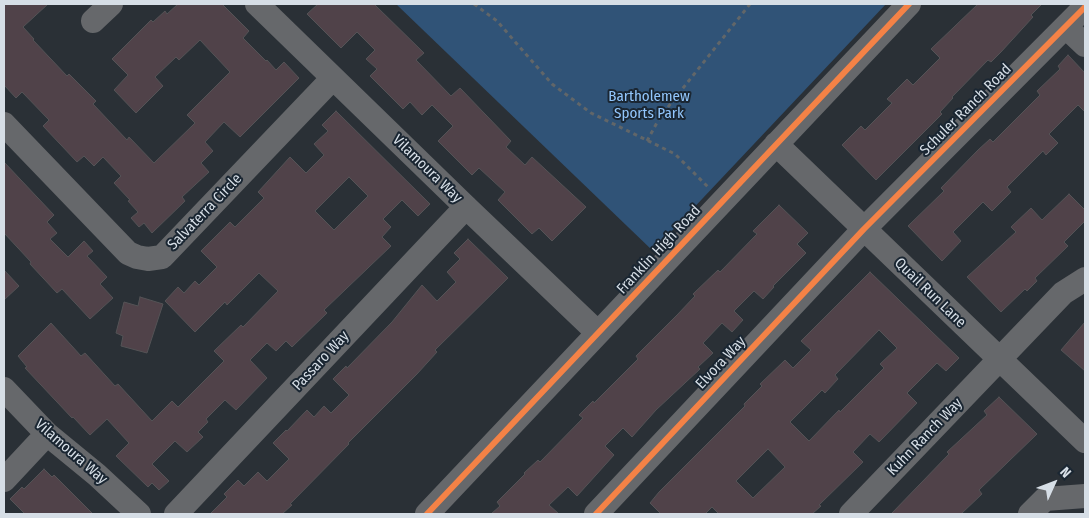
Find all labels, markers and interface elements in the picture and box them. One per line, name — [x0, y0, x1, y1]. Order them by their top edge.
street label: Schuler Ranch Road — [917, 61, 1015, 159]
park label: Bartholemew Sports Park — [608, 88, 690, 123]
street label: Vilamoura Way — [388, 131, 466, 207]
street label: Salvaterra Circle — [164, 170, 246, 254]
street label: Franklin High Road — [613, 202, 705, 298]
street label: Quail Run Lane — [890, 254, 970, 332]
street label: Passaro Way — [289, 327, 353, 395]
street label: Elvora Way — [692, 333, 750, 393]
street label: Kuhn Ranch Way — [884, 395, 966, 479]
street label: Vilamoura Way — [31, 416, 111, 488]
north arrow — [1029, 458, 1079, 508]
text: N — [1056, 464, 1074, 481]

